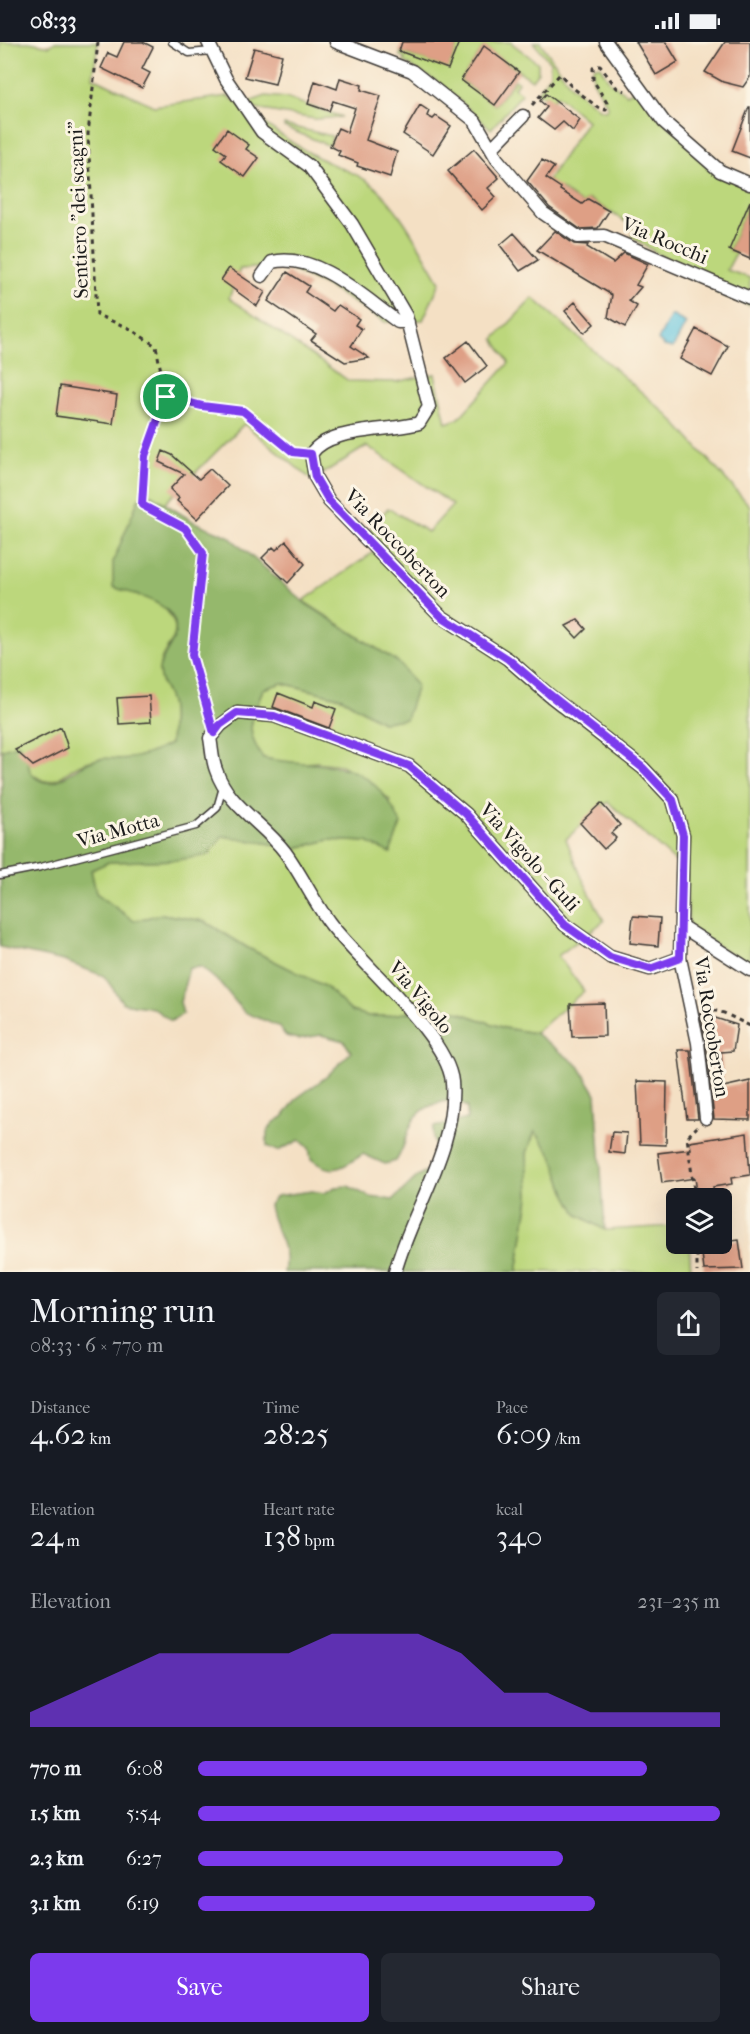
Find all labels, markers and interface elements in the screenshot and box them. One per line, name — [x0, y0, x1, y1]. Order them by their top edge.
text: 08:33 — [30, 8, 77, 34]
street label: Sentiero "dei scagni" — [64, 121, 93, 299]
street label: Via Rocchi — [617, 212, 711, 269]
pin — [140, 371, 191, 422]
icon: arrive — [149, 380, 182, 413]
street label: Via Roccoberton — [339, 483, 456, 603]
street label: Via Vigolo - Guli — [474, 798, 584, 916]
street label: Via Motta — [74, 808, 162, 853]
street label: Via Roccoberton — [689, 954, 734, 1100]
street label: Via Vigolo — [383, 956, 457, 1038]
map controls — [666, 1188, 732, 1254]
button: layers — [666, 1188, 732, 1254]
text: Morning run — [30, 1292, 215, 1331]
button: share — [657, 1292, 720, 1355]
text: 08:33 · 6 × 770 m — [30, 1334, 163, 1357]
text: Distance — [30, 1398, 90, 1417]
text: Time — [263, 1398, 299, 1417]
text: Pace — [496, 1398, 528, 1417]
text: 4.62 — [30, 1417, 86, 1452]
text: 28:25 — [263, 1417, 329, 1452]
text: 6:09 — [496, 1417, 552, 1452]
text: km — [86, 1429, 111, 1448]
text: /km — [552, 1429, 581, 1448]
text: Elevation — [30, 1500, 95, 1519]
text: Heart rate — [263, 1500, 335, 1519]
text: kcal — [496, 1500, 523, 1519]
text: 24 — [30, 1519, 63, 1554]
text: 138 — [263, 1519, 301, 1554]
text: 340 — [496, 1519, 543, 1554]
text: m — [63, 1531, 80, 1550]
text: bpm — [301, 1531, 335, 1550]
text: Elevation — [30, 1590, 111, 1613]
text: 231–235 m — [638, 1590, 720, 1613]
text: 770 m — [30, 1757, 81, 1780]
text: 6:08 — [126, 1757, 163, 1780]
text: 1.5 km — [30, 1802, 80, 1825]
text: 5:54 — [126, 1802, 160, 1825]
text: 2.3 km — [30, 1847, 84, 1870]
text: 6:27 — [126, 1847, 162, 1870]
text: 3.1 km — [30, 1892, 80, 1915]
text: 6:19 — [126, 1892, 159, 1915]
button: Save — [30, 1953, 369, 2022]
button: Share — [381, 1953, 720, 2022]

